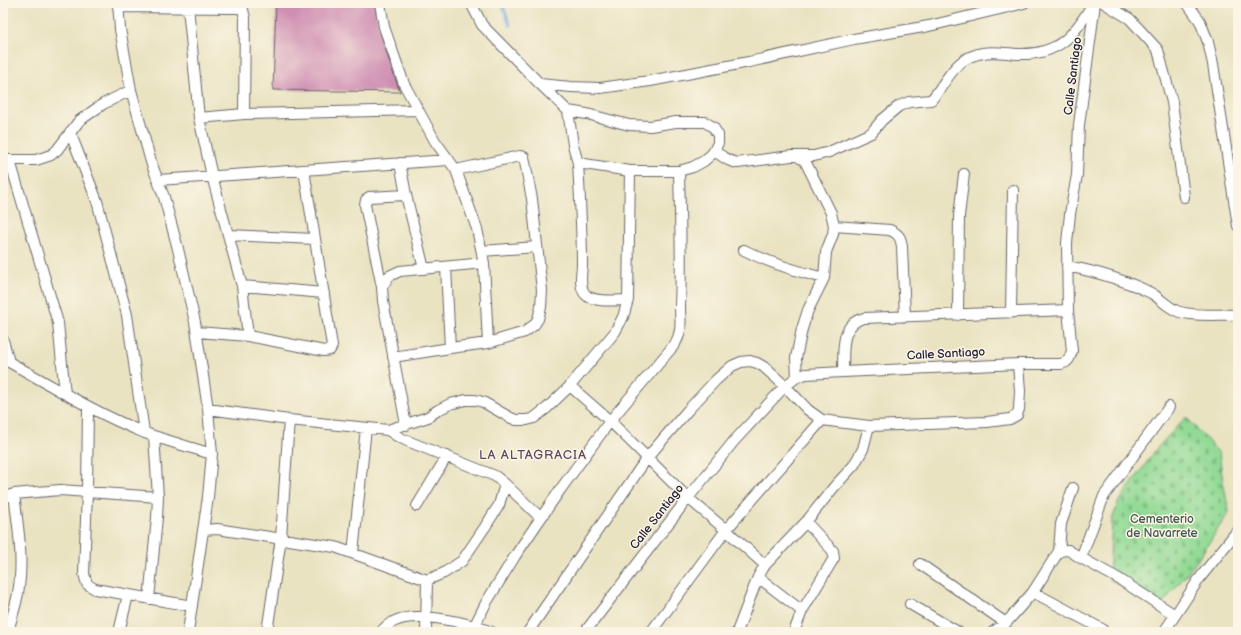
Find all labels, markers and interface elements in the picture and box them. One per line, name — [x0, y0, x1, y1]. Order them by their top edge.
street label: Calle Santiago — [1061, 36, 1085, 116]
street label: Calle Santiago — [906, 344, 986, 364]
district label: LA ALTAGRACIA — [479, 447, 587, 463]
street label: Calle Santiago — [627, 481, 687, 553]
park label: Cementerio de Navarrete — [1126, 512, 1198, 541]

